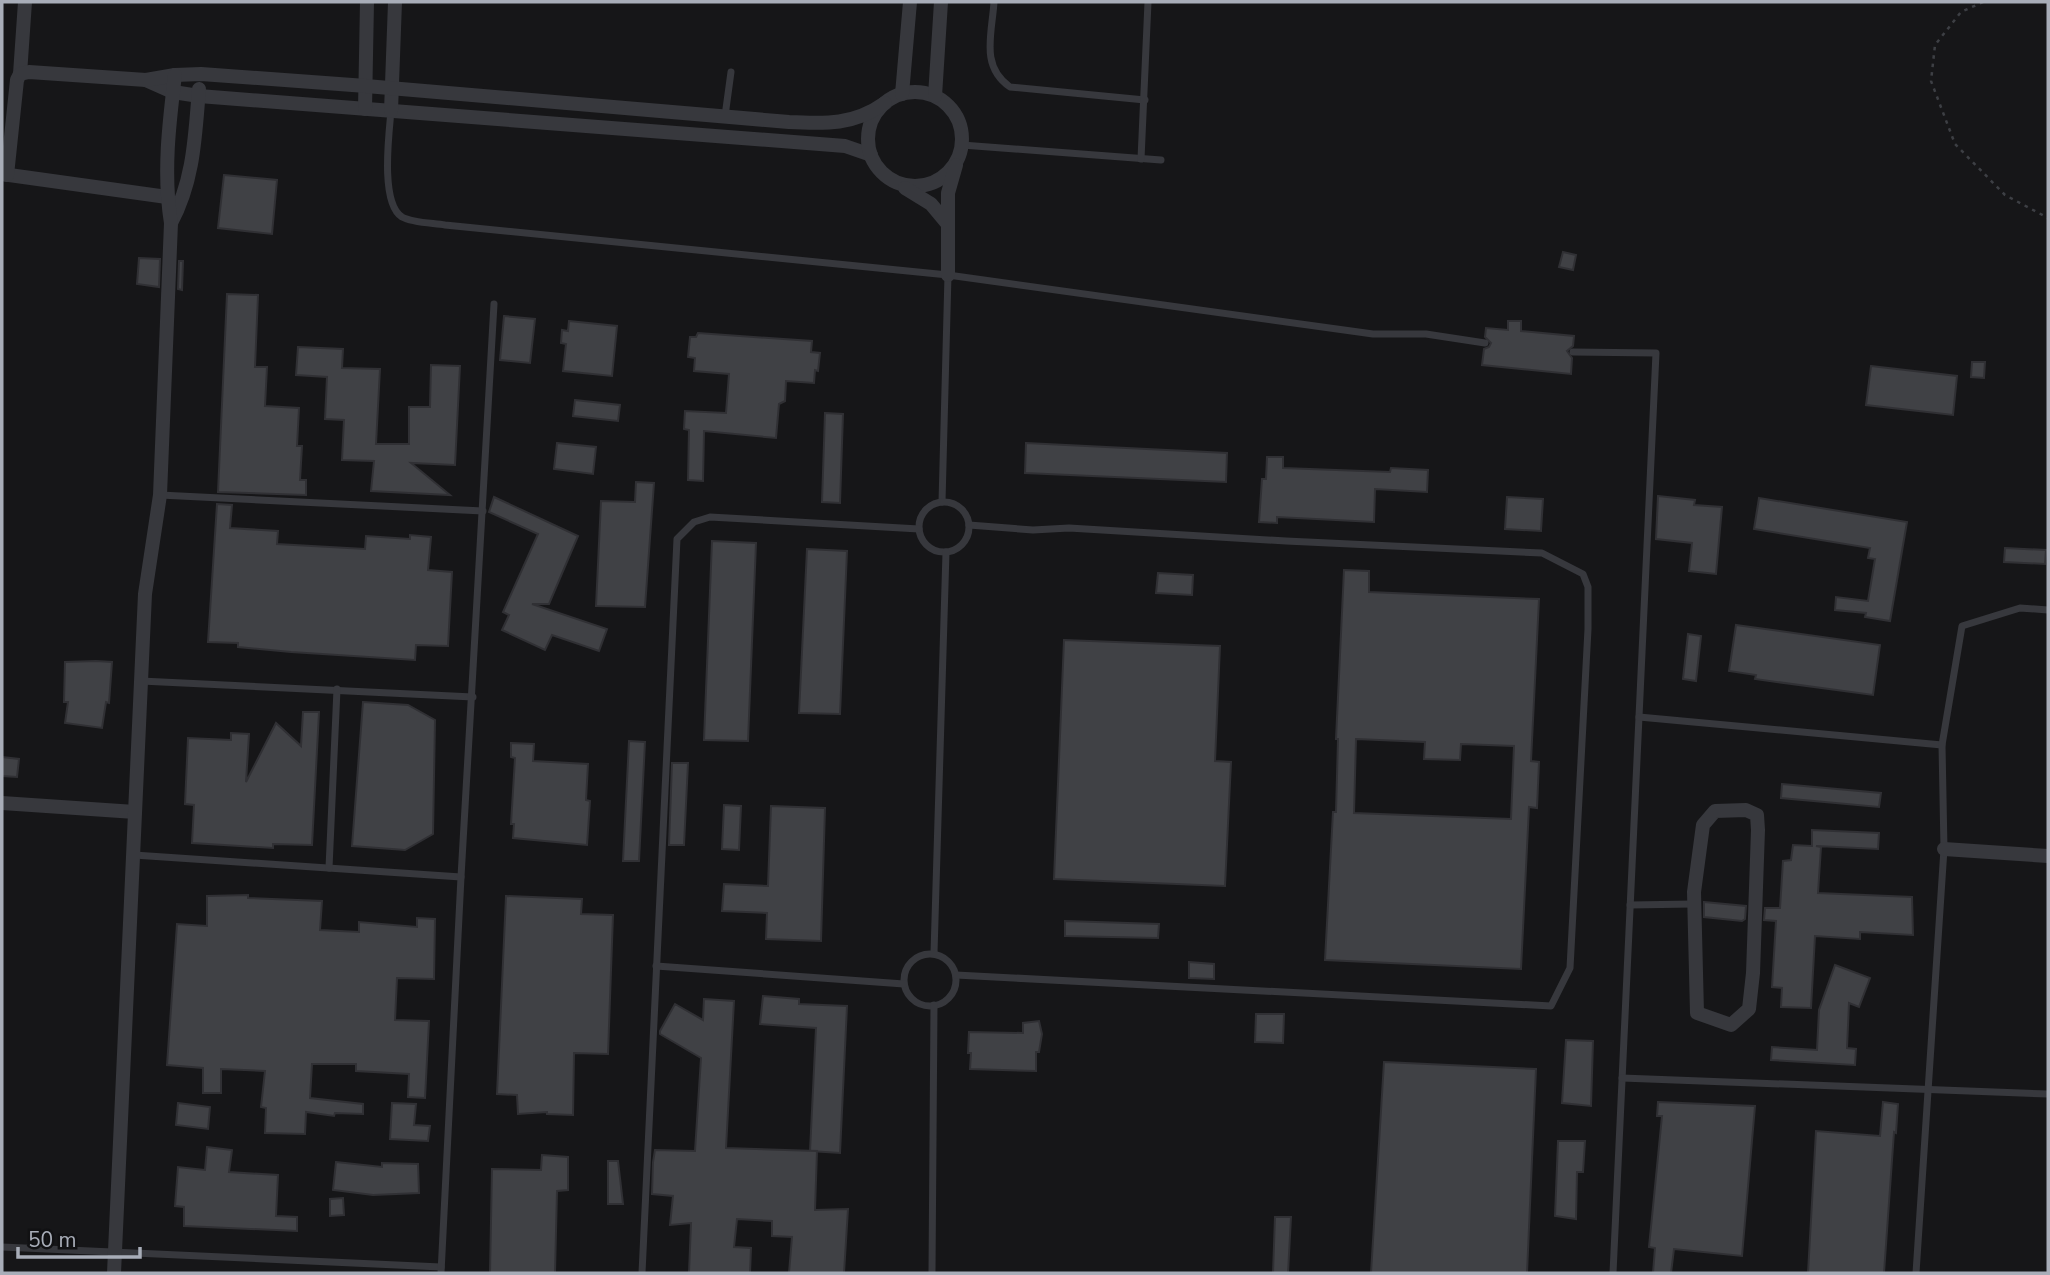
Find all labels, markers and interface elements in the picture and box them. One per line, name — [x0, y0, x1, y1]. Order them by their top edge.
scale bar — [18, 1216, 140, 1260]
text: 50 m — [28, 1226, 77, 1254]

